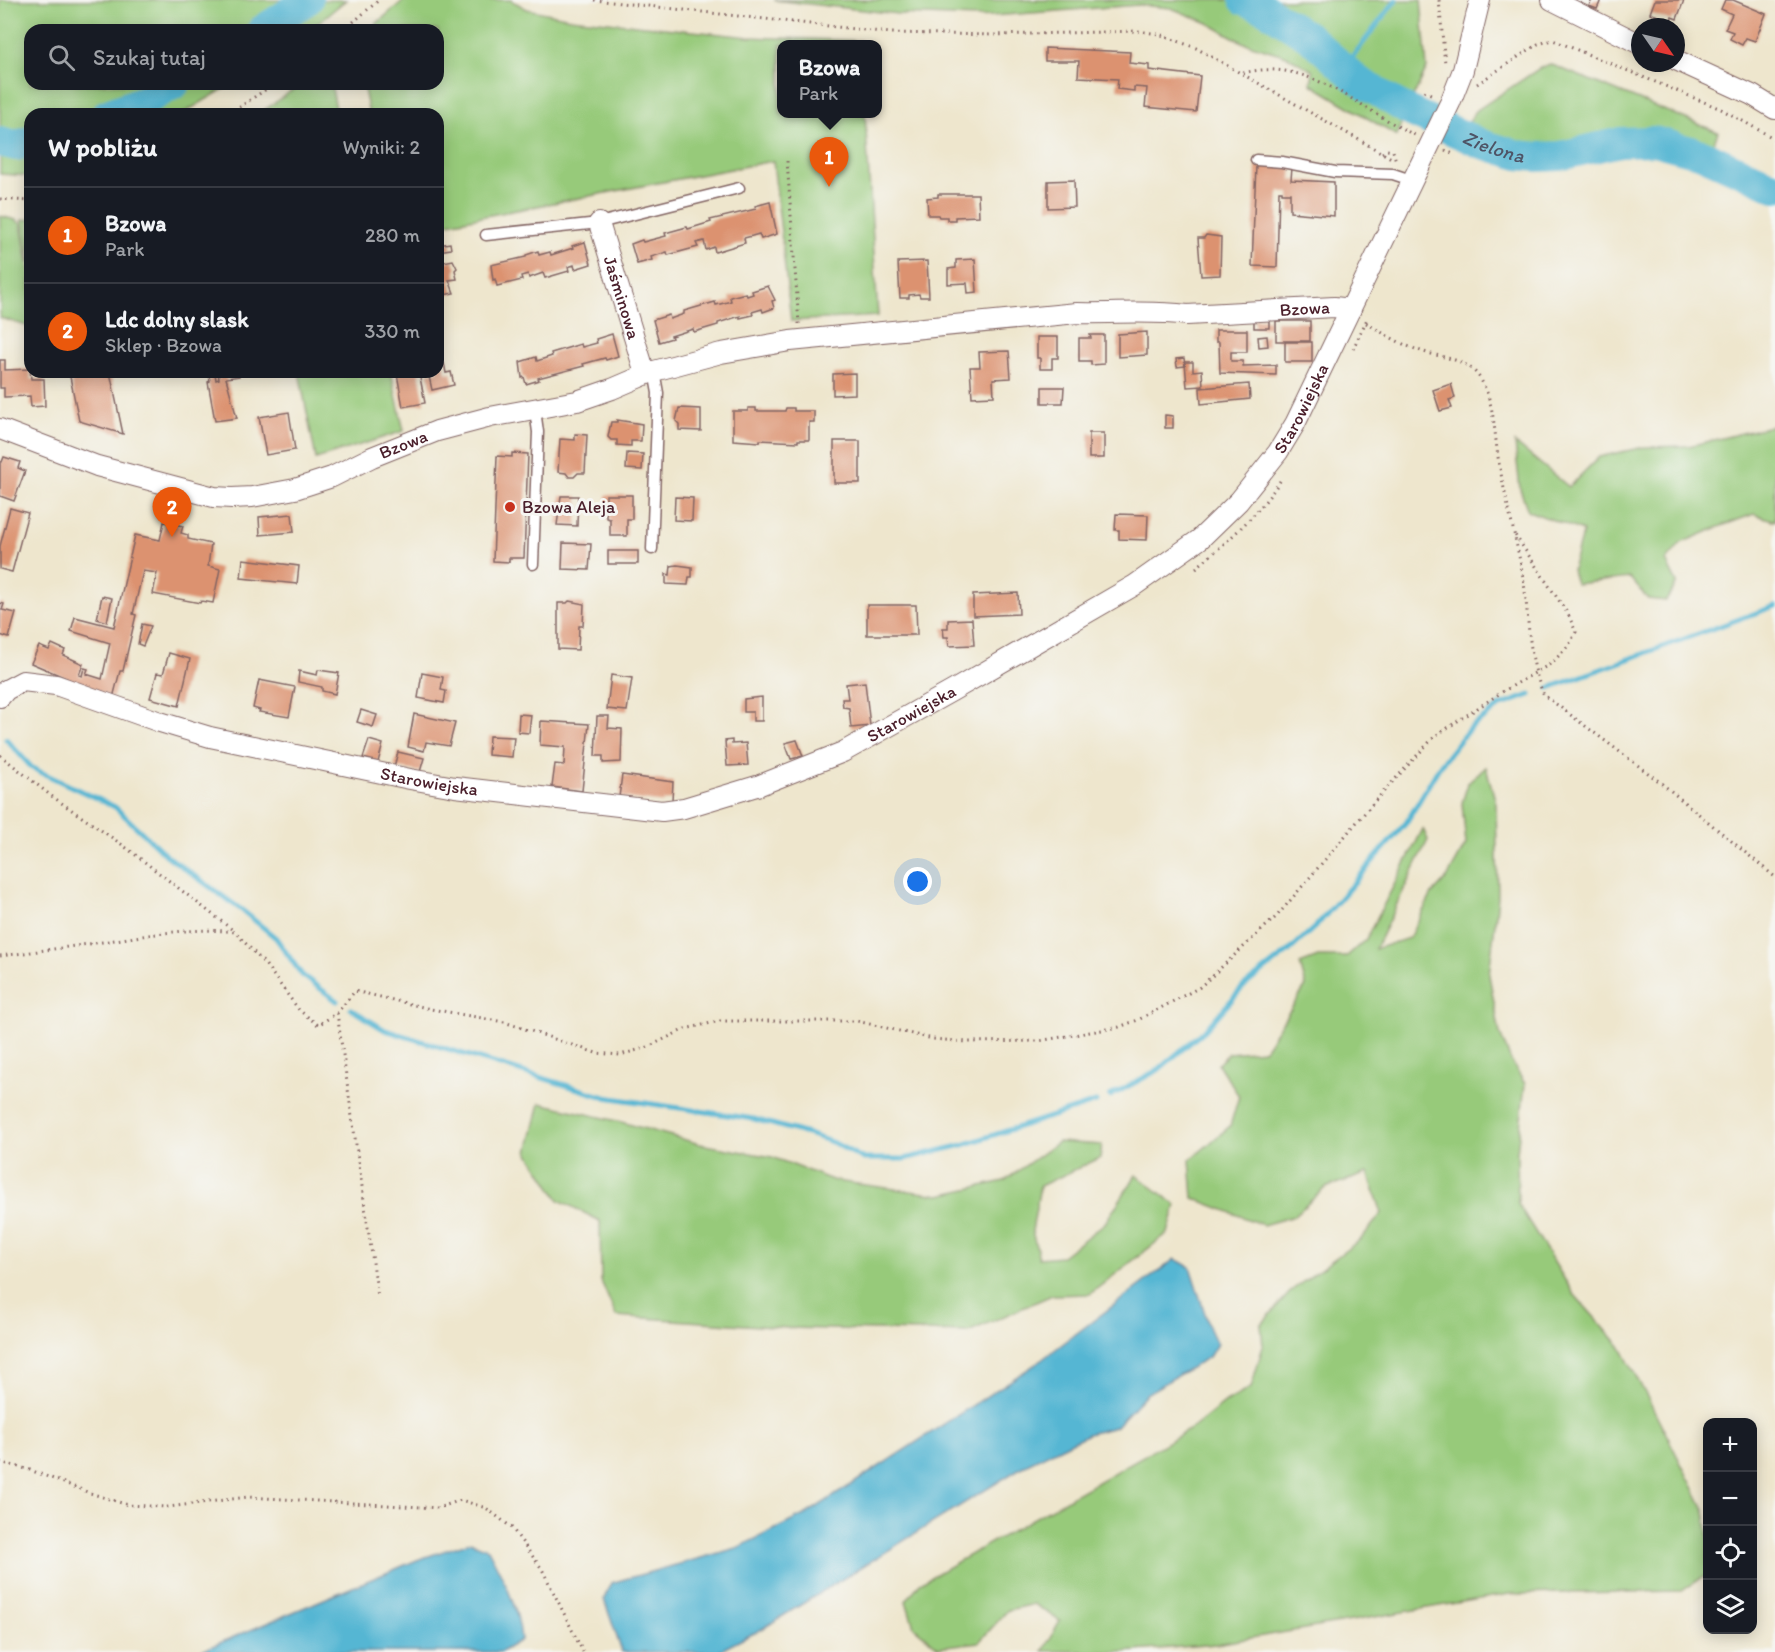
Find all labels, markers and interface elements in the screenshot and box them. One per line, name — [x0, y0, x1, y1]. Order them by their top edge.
north arrow — [1631, 18, 1685, 72]
search box — [24, 24, 444, 90]
popup — [777, 40, 882, 118]
icon: search — [45, 41, 78, 74]
text: Szukaj tutaj — [93, 44, 206, 71]
text: Bzowa — [799, 54, 860, 81]
text: Park — [799, 81, 838, 105]
water label: Zielona — [1459, 125, 1526, 168]
text: W pobliżu — [48, 131, 157, 163]
text: Wyniki: 2 — [343, 135, 420, 159]
pin: 1 — [810, 138, 848, 187]
text: Bzowa — [105, 210, 166, 237]
text: 1 — [63, 223, 72, 247]
text: 280 m — [365, 223, 420, 247]
text: Park — [105, 237, 144, 261]
street label: Jaśminowa — [599, 253, 645, 342]
street label: Bzowa — [1279, 296, 1331, 321]
text: Ldc dolny slask — [105, 306, 249, 333]
text: 2 — [62, 319, 73, 343]
text: 330 m — [365, 319, 420, 343]
text: Sklep · Bzowa — [105, 333, 222, 357]
street label: Starowiejska — [1269, 360, 1334, 458]
street label: Bzowa — [376, 425, 431, 464]
pin: 2 — [152, 488, 192, 537]
place label: Bzowa Aleja — [522, 496, 616, 518]
marker: Bzowa Aleja — [503, 500, 517, 514]
street label: Starowiejska — [863, 680, 960, 747]
street label: Starowiejska — [379, 762, 479, 801]
your location — [903, 867, 932, 896]
map controls — [1703, 1418, 1757, 1634]
button: + — [1703, 1418, 1757, 1472]
button: − — [1703, 1472, 1757, 1526]
button: locate — [1703, 1526, 1757, 1580]
button: layers — [1703, 1580, 1757, 1634]

